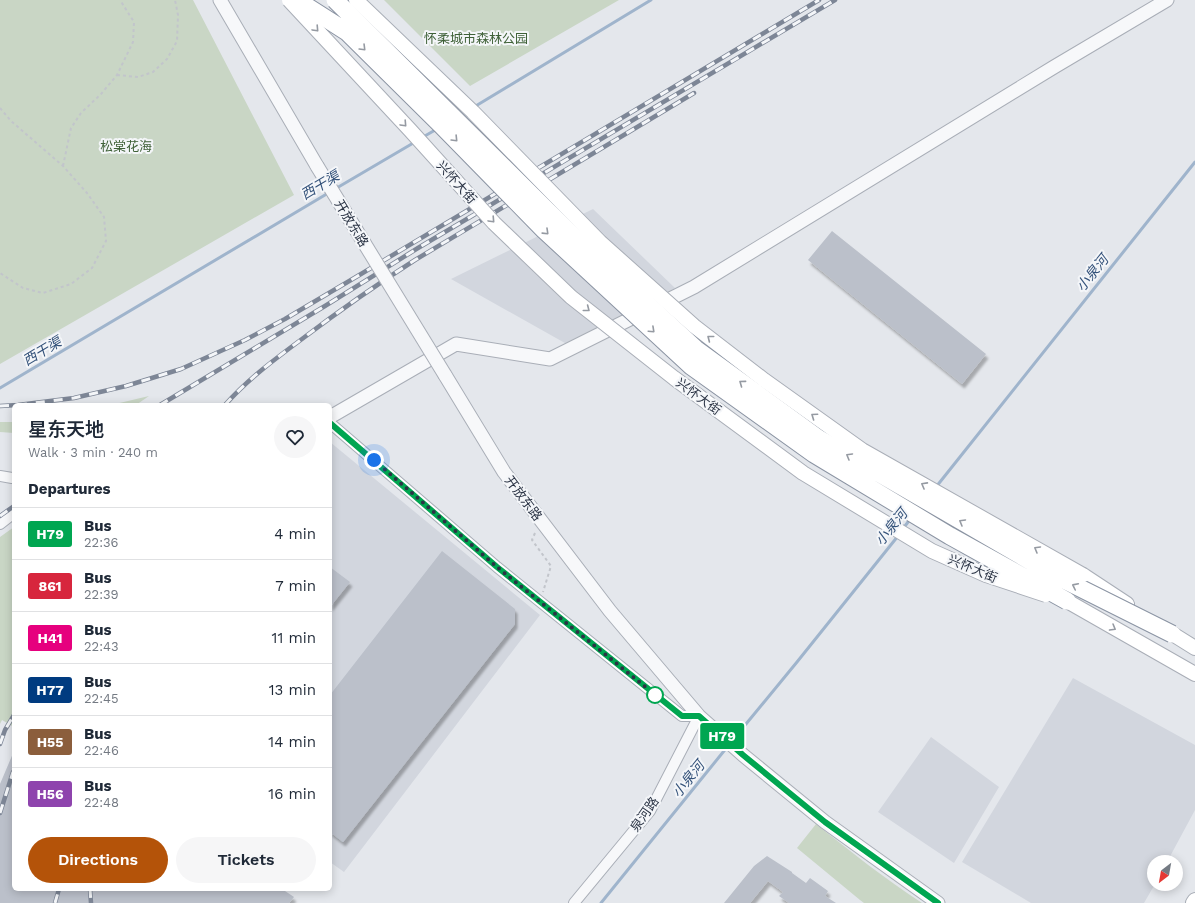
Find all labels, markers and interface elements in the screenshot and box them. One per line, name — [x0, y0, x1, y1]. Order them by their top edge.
one-way arrow — [311, 24, 318, 31]
park label: 怀柔城市森林公园 — [424, 31, 528, 46]
one-way arrow — [358, 43, 366, 50]
one-way arrow — [399, 119, 407, 127]
one-way arrow — [450, 134, 458, 142]
park label: 松棠花海 — [100, 139, 152, 154]
street label: 兴怀大街 — [434, 158, 480, 207]
water label: 西干渠 — [298, 166, 344, 203]
street label: 开放东路 — [332, 197, 371, 249]
one-way arrow — [487, 215, 494, 223]
one-way arrow — [541, 227, 549, 235]
water label: 小泉河 — [1073, 249, 1113, 294]
one-way arrow — [582, 304, 589, 311]
one-way arrow — [647, 325, 655, 332]
water label: 西干渠 — [20, 332, 66, 369]
one-way arrow — [707, 336, 714, 343]
street label: 兴怀大街 — [673, 375, 724, 418]
one-way arrow — [740, 381, 747, 388]
one-way arrow — [811, 413, 818, 421]
button: heart — [274, 416, 316, 458]
text: 星东天地 — [28, 418, 104, 441]
text: Walk · 3 min · 240 m — [28, 445, 158, 460]
your location — [364, 450, 384, 470]
one-way arrow — [846, 454, 853, 461]
street label: 开放东路 — [502, 473, 545, 524]
text: Departures — [28, 480, 111, 498]
one-way arrow — [921, 482, 928, 489]
water label: 小泉河 — [872, 503, 912, 548]
text: Bus — [84, 517, 112, 535]
one-way arrow — [959, 519, 966, 526]
text: 4 min — [274, 525, 316, 543]
text: H79 — [36, 526, 64, 542]
text: 22:36 — [84, 535, 119, 550]
one-way arrow — [1034, 546, 1041, 553]
street label: 兴怀大街 — [946, 551, 1000, 586]
text: Bus — [84, 569, 112, 587]
text: 7 min — [275, 577, 316, 595]
text: 861 — [38, 578, 62, 594]
one-way arrow — [1071, 583, 1079, 591]
text: 22:39 — [84, 587, 119, 602]
text: Bus — [84, 621, 112, 639]
one-way arrow — [1109, 623, 1116, 630]
text: 11 min — [272, 629, 316, 647]
text: H41 — [37, 630, 63, 646]
text: 22:43 — [84, 639, 119, 654]
text: Bus — [84, 673, 112, 691]
text: 13 min — [269, 681, 316, 699]
text: H77 — [36, 682, 64, 698]
unlabelled marker — [646, 686, 664, 704]
text: 22:45 — [84, 691, 119, 706]
line badge: H79 — [699, 723, 745, 749]
text: Bus — [84, 725, 112, 743]
text: H79 — [708, 728, 736, 744]
text: 14 min — [268, 733, 316, 751]
text: H55 — [37, 734, 63, 750]
text: 22:46 — [84, 743, 119, 758]
water label: 小泉河 — [669, 755, 709, 800]
text: Bus — [84, 777, 112, 795]
text: 16 min — [268, 785, 316, 803]
text: H56 — [36, 786, 64, 802]
street label: 泉河路 — [627, 794, 662, 835]
text: 22:48 — [84, 795, 119, 810]
button: Directions — [28, 837, 168, 883]
button: Tickets — [176, 837, 316, 883]
north arrow — [1147, 855, 1183, 891]
map controls — [1147, 855, 1183, 891]

